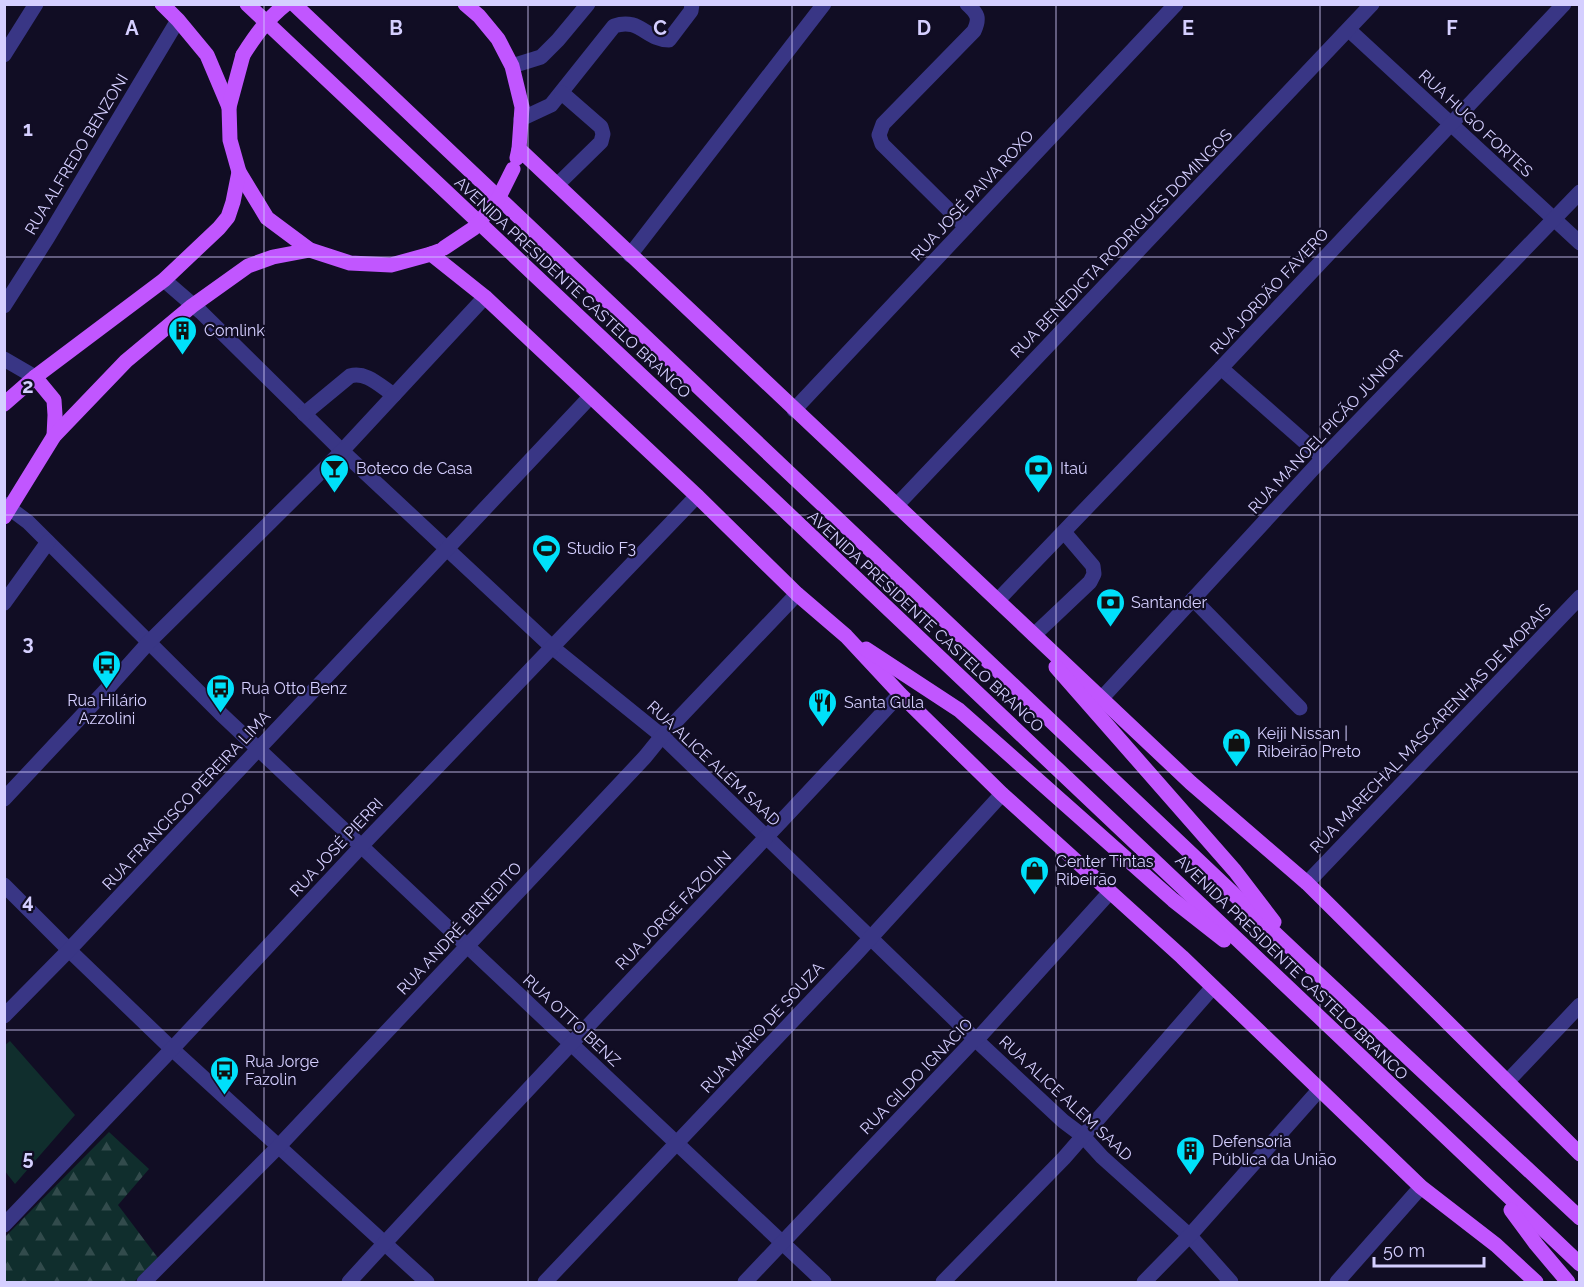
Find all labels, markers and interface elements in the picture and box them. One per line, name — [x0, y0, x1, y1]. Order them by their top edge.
text: A — [125, 16, 139, 40]
text: B — [389, 16, 403, 40]
text: C — [653, 16, 667, 40]
text: D — [917, 16, 931, 40]
text: E — [1182, 16, 1194, 40]
text: F — [1446, 16, 1458, 40]
street label: RUA HUGO FORTES — [1415, 66, 1537, 181]
street label: RUA ALFREDO BENZONI — [21, 70, 132, 238]
text: 1 — [23, 117, 33, 141]
street label: RUA BENEDICTA RODRIGUES DOMINGOS — [1007, 125, 1236, 362]
street label: RUA JOSÉ PAIVA ROXO — [906, 126, 1038, 264]
street label: AVENIDA PRESIDENTE CASTELO BRANCO — [451, 173, 695, 402]
street label: RUA JORDÃO FAVERO — [1205, 224, 1333, 358]
building icon: Comlink — [167, 314, 199, 356]
place label: Comlink — [204, 321, 265, 340]
street label: RUA MANOEL PICÃO JÚNIOR — [1243, 345, 1407, 517]
text: 2 — [22, 374, 34, 398]
bar icon: Boteco de Casa — [319, 452, 351, 494]
bank icon: Itaú — [1023, 452, 1055, 494]
place label: Boteco de Casa — [356, 459, 473, 478]
place label: Itaú — [1060, 459, 1087, 478]
street label: AVENIDA PRESIDENTE CASTELO BRANCO — [804, 507, 1048, 736]
sports icon: Studio F3 — [530, 532, 562, 574]
place label: Studio F3 — [567, 539, 636, 558]
bank icon: Santander — [1094, 586, 1126, 628]
place label: Santander — [1131, 593, 1207, 612]
street label: RUA MARECHAL MASCARENHAS DE MORAIS — [1306, 600, 1555, 857]
text: 3 — [22, 631, 34, 655]
bus stop icon: Rua Hilário Azzolini — [91, 648, 123, 690]
bus stop icon: Rua Otto Benz — [204, 672, 236, 714]
place label: Rua Otto Benz — [241, 679, 347, 698]
restaurant icon: Santa Gula — [807, 686, 839, 728]
place label: Rua Hilário Azzolini — [67, 691, 147, 728]
place label: Santa Gula — [844, 693, 924, 712]
street label: RUA ALICE ALEM SAAD — [643, 697, 784, 830]
street label: RUA FRANCISCO PEREIRA LIMA — [98, 707, 275, 894]
place label: Keiji Nissan | Ribeirão Preto — [1257, 724, 1361, 761]
shop icon: Keiji Nissan | Ribeirão Preto — [1220, 726, 1252, 768]
street label: RUA JOSÉ PIERRI — [285, 793, 387, 901]
street label: RUA JORGE FAZOLIN — [612, 847, 735, 974]
street label: AVENIDA PRESIDENTE CASTELO BRANCO — [1171, 851, 1412, 1084]
place label: Center Tintas Ribeirão — [1056, 852, 1154, 889]
shop icon: Center Tintas Ribeirão — [1019, 854, 1051, 896]
street label: RUA ANDRÉ BENEDITO — [392, 858, 526, 998]
text: 4 — [22, 889, 34, 913]
street label: RUA MÁRIO DE SOUZA — [696, 957, 828, 1097]
street label: RUA OTTO BENZ — [519, 970, 624, 1070]
street label: RUA GILDO IGNACIO — [856, 1014, 977, 1138]
street label: RUA ALICE ALEM SAAD — [995, 1032, 1136, 1165]
place label: Rua Jorge Fazolin — [245, 1052, 319, 1089]
bus stop icon: Rua Jorge Fazolin — [208, 1054, 240, 1096]
place label: Defensoria Pública da União — [1212, 1132, 1337, 1169]
building icon: Defensoria Pública da União — [1175, 1134, 1207, 1176]
text: 5 — [22, 1146, 34, 1170]
scale bar — [1374, 1230, 1484, 1268]
text: 50 m — [1383, 1240, 1425, 1261]

